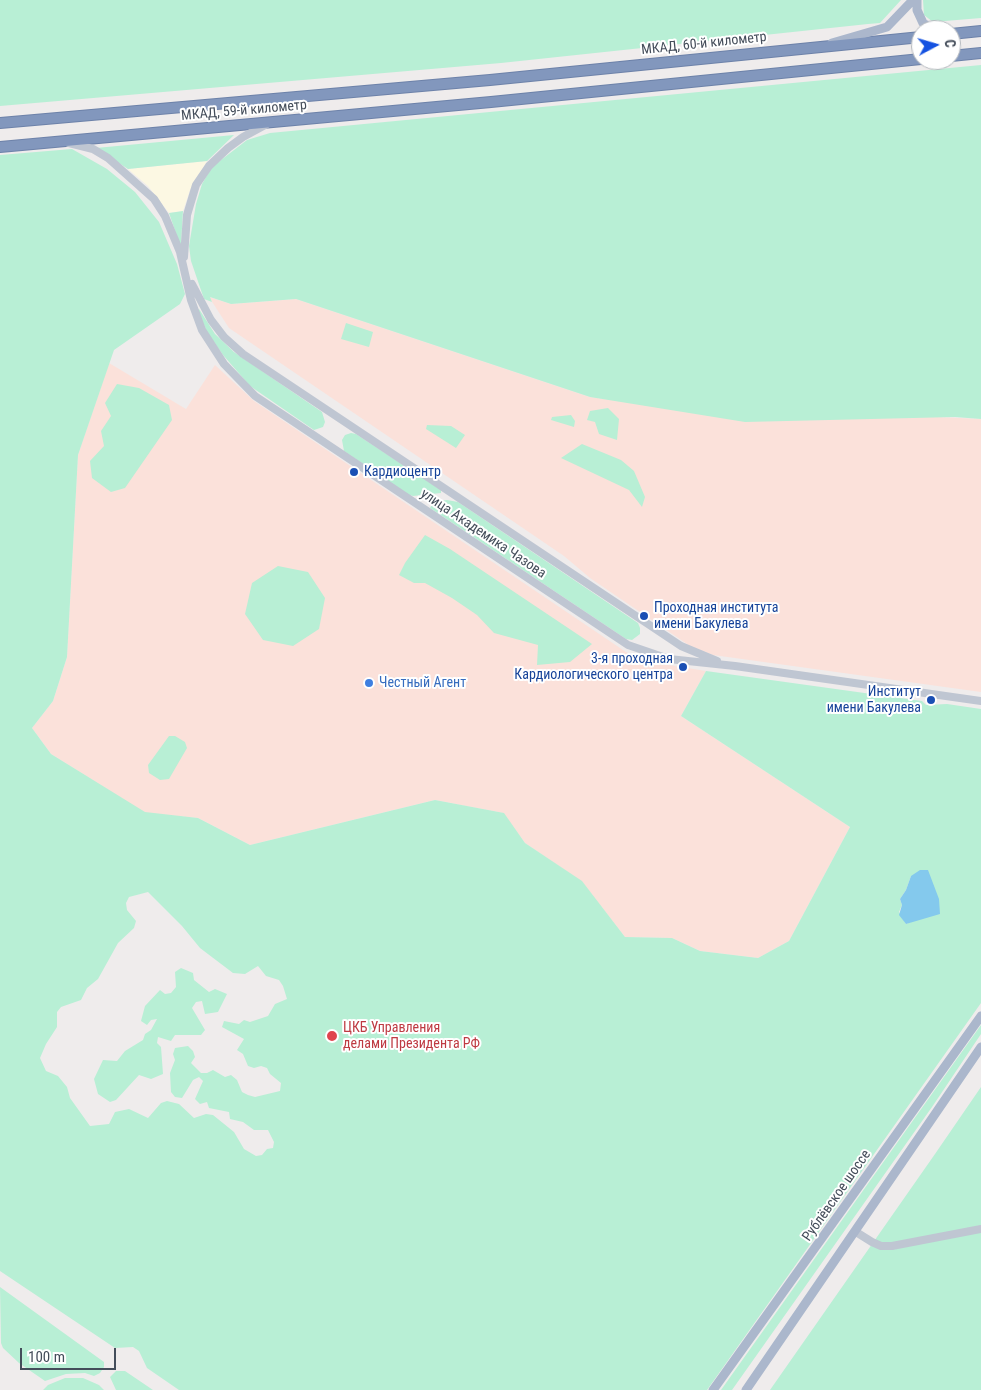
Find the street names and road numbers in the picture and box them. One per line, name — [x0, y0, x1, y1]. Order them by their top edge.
street label: МКАД, 60-й километр — [641, 29, 767, 59]
street label: МКАД, 59-й километр — [181, 97, 307, 125]
street label: улица Академика Чазова — [417, 486, 549, 582]
street label: Рублёвское шоссе — [799, 1147, 875, 1245]

